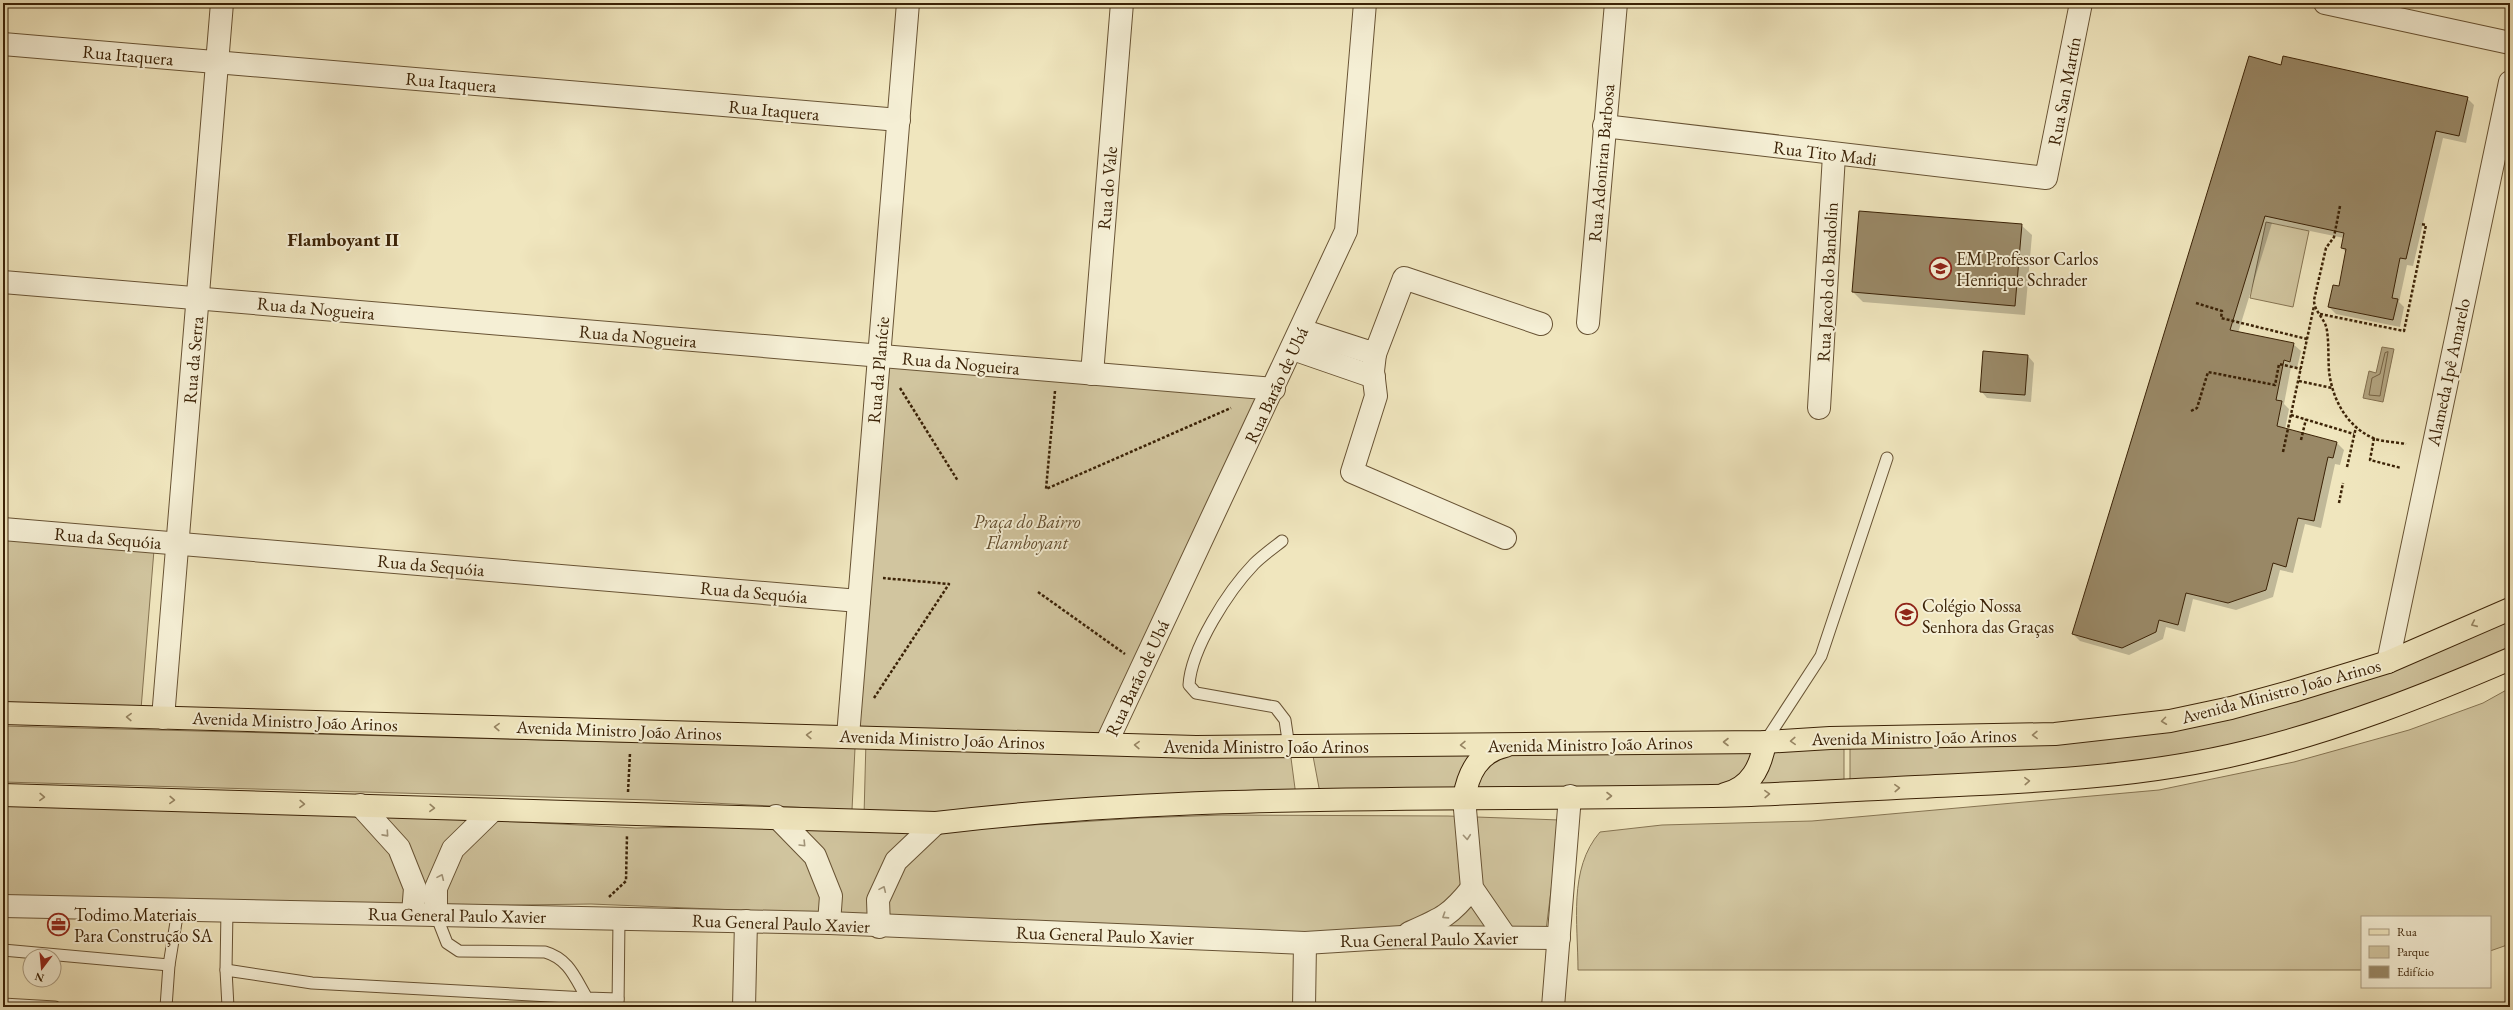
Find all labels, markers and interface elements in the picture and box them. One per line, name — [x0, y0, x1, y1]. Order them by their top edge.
street label: Rua San Martín — [2042, 34, 2086, 147]
street label: Rua Itaquera — [82, 40, 175, 70]
street label: Rua Itaquera — [405, 67, 498, 97]
street label: Rua Adoniran Barbosa — [1583, 82, 1619, 243]
street label: Rua Itaquera — [728, 95, 821, 125]
street label: Rua Tito Madi — [1772, 135, 1879, 171]
street label: Rua do Vale — [1092, 145, 1122, 231]
street label: Rua Jacob do Bandolin — [1811, 201, 1843, 363]
district label: Flamboyant II — [287, 227, 399, 252]
place label: EM Professor Carlos Henrique Schrader — [1956, 247, 2098, 291]
school or university icon: EM Professor Carlos Henrique Schrader — [1927, 255, 1953, 281]
street label: Rua da Nogueira — [256, 291, 377, 325]
street label: Alameda Ipê Amarelo — [2421, 296, 2475, 449]
street label: Rua da Serra — [178, 315, 208, 405]
street label: Rua da Planície — [862, 316, 894, 424]
street label: Rua da Nogueira — [578, 319, 699, 353]
street label: Rua Barão de Ubá — [1239, 322, 1313, 447]
street label: Rua da Nogueira — [901, 346, 1022, 380]
park label: Praça do Bairro Flamboyant — [973, 510, 1081, 555]
street label: Rua da Sequóia — [53, 522, 163, 554]
street label: Rua da Sequóia — [376, 549, 486, 581]
street label: Rua da Sequóia — [699, 576, 809, 608]
place label: Colégio Nossa Senhora das Graças — [1922, 594, 2054, 638]
school or university icon: Colégio Nossa Senhora das Graças — [1893, 602, 1919, 628]
street label: Rua Barão de Ubá — [1100, 615, 1174, 740]
one-way arrow — [2471, 620, 2478, 628]
street label: Avenida Ministro João Arinos — [2178, 653, 2383, 729]
street label: Avenida Ministro João Arinos — [191, 706, 398, 736]
one-way arrow — [126, 712, 132, 721]
street label: Avenida Ministro João Arinos — [515, 715, 722, 745]
one-way arrow — [2161, 716, 2167, 725]
one-way arrow — [494, 722, 500, 731]
street label: Avenida Ministro João Arinos — [838, 724, 1045, 754]
street label: Avenida Ministro João Arinos — [1810, 724, 2017, 750]
one-way arrow — [2032, 730, 2038, 739]
one-way arrow — [806, 731, 812, 739]
street label: Avenida Ministro João Arinos — [1486, 731, 1693, 757]
street label: Avenida Ministro João Arinos — [1162, 735, 1369, 758]
one-way arrow — [1790, 736, 1796, 745]
one-way arrow — [1723, 738, 1729, 747]
one-way arrow — [1134, 741, 1140, 749]
one-way arrow — [1460, 741, 1466, 749]
one-way arrow — [2024, 777, 2030, 785]
one-way arrow — [1894, 784, 1900, 792]
one-way arrow — [1764, 790, 1770, 799]
one-way arrow — [39, 792, 45, 801]
one-way arrow — [1606, 792, 1612, 800]
one-way arrow — [169, 796, 175, 804]
one-way arrow — [299, 799, 305, 808]
one-way arrow — [429, 804, 435, 812]
one-way arrow — [381, 829, 389, 837]
one-way arrow — [1462, 834, 1471, 840]
one-way arrow — [798, 839, 806, 847]
one-way arrow — [436, 873, 444, 881]
one-way arrow — [878, 885, 886, 893]
street label: Rua General Paulo Xavier — [368, 902, 546, 928]
place label: Todimo Materiais Para Construção SA — [74, 903, 213, 947]
street label: Rua General Paulo Xavier — [692, 908, 870, 938]
office icon: Todimo Materiais Para Construção SA — [45, 911, 71, 937]
one-way arrow — [1442, 911, 1449, 919]
legend — [2361, 916, 2491, 988]
street label: Rua General Paulo Xavier — [1016, 920, 1194, 950]
text: Rua — [2397, 924, 2417, 940]
street label: Rua General Paulo Xavier — [1340, 926, 1518, 952]
text: Parque — [2397, 944, 2429, 960]
north arrow — [22, 948, 62, 988]
text: Edifício — [2397, 964, 2434, 980]
text: N — [33, 970, 45, 986]

